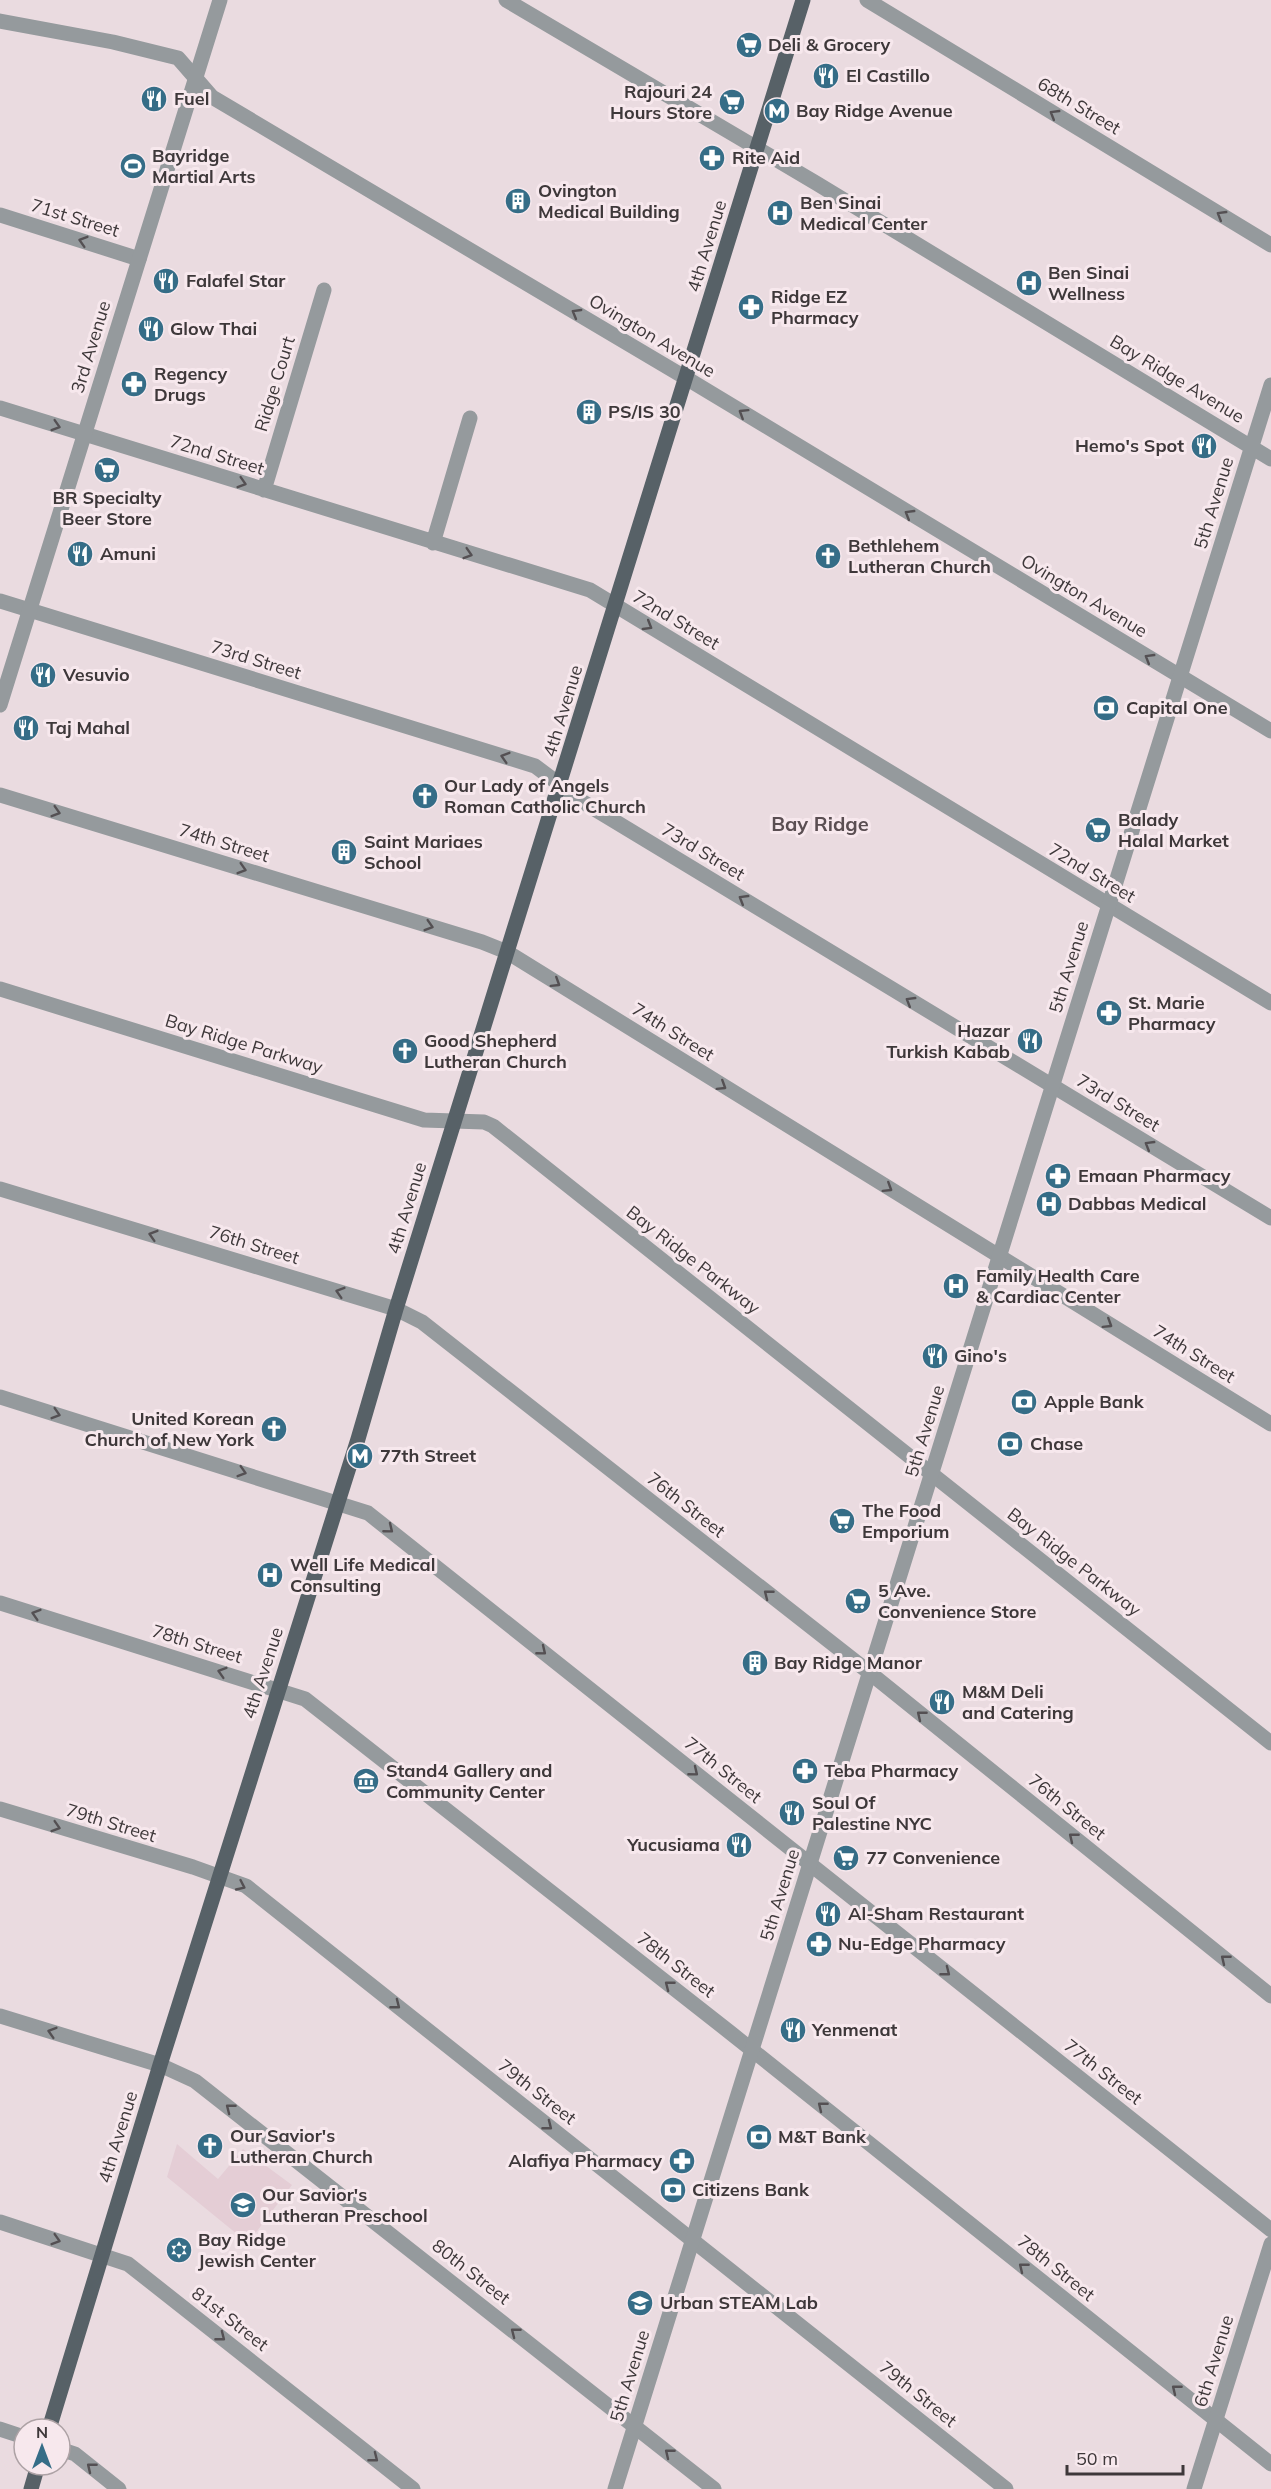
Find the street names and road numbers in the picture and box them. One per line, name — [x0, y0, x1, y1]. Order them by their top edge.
street label: 68th Street — [1034, 72, 1125, 139]
street label: 71st Street — [28, 193, 122, 242]
street label: 4th Avenue — [682, 197, 731, 295]
street label: Ovington Avenue — [585, 289, 720, 382]
street label: 3rd Avenue — [66, 298, 115, 396]
street label: Bay Ridge Avenue — [1106, 329, 1249, 428]
street label: Ridge Court — [249, 333, 300, 434]
street label: 72nd Street — [167, 429, 267, 480]
street label: 5th Avenue — [1189, 454, 1238, 552]
street label: Ovington Avenue — [1017, 549, 1152, 642]
street label: 72nd Street — [629, 585, 724, 655]
street label: 73rd Street — [208, 635, 304, 684]
street label: 4th Avenue — [538, 662, 587, 760]
street label: 74th Street — [176, 818, 272, 867]
street label: 73rd Street — [657, 818, 749, 885]
street label: 72nd Street — [1045, 838, 1140, 908]
street label: 5th Avenue — [1044, 918, 1093, 1016]
street label: 74th Street — [628, 997, 719, 1066]
street label: Bay Ridge Parkway — [163, 1009, 326, 1079]
street label: 73rd Street — [1072, 1069, 1164, 1136]
street label: 4th Avenue — [382, 1159, 431, 1257]
street label: Bay Ridge Parkway — [622, 1200, 765, 1319]
street label: 76th Street — [206, 1220, 302, 1269]
street label: 74th Street — [1149, 1319, 1240, 1388]
street label: 5th Avenue — [900, 1382, 949, 1480]
street label: 76th Street — [643, 1467, 730, 1542]
street label: Bay Ridge Parkway — [1003, 1502, 1146, 1621]
street label: 78th Street — [149, 1619, 245, 1668]
street label: 4th Avenue — [237, 1624, 288, 1722]
street label: 77th Street — [680, 1731, 767, 1808]
street label: 76th Street — [1024, 1768, 1111, 1845]
street label: 79th Street — [63, 1798, 159, 1847]
street label: 5th Avenue — [755, 1846, 804, 1944]
street label: 78th Street — [633, 1927, 720, 2002]
street label: 77th Street — [1060, 2034, 1147, 2109]
street label: 79th Street — [494, 2054, 581, 2129]
street label: 4th Avenue — [93, 2088, 142, 2186]
street label: 78th Street — [1013, 2229, 1100, 2306]
street label: 80th Street — [428, 2234, 515, 2309]
street label: 81st Street — [187, 2281, 273, 2356]
street label: 6th Avenue — [1189, 2312, 1238, 2410]
street label: 5th Avenue — [605, 2327, 654, 2425]
street label: 79th Street — [875, 2355, 962, 2432]

